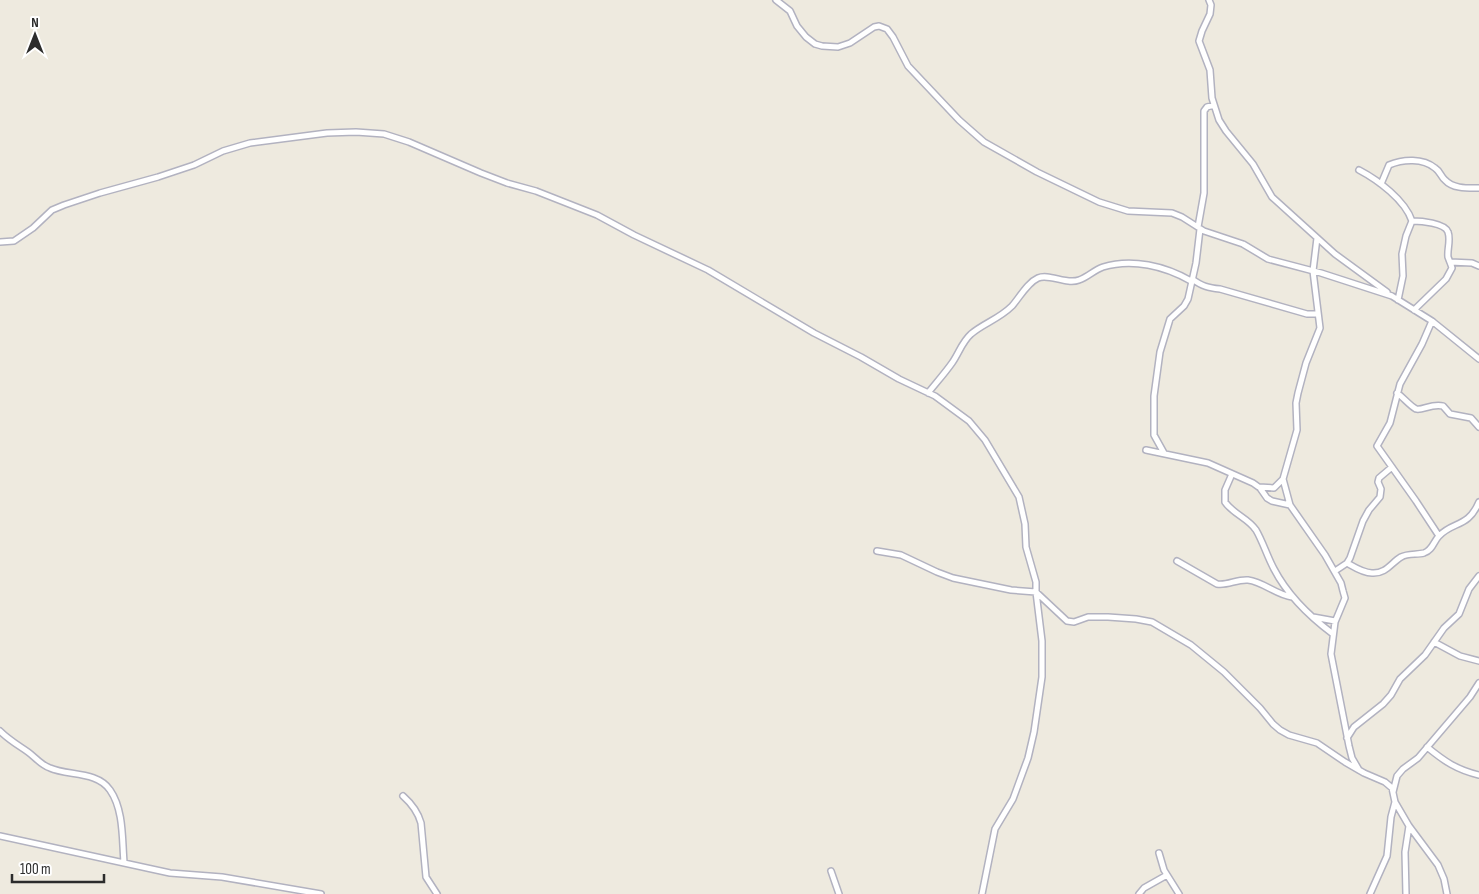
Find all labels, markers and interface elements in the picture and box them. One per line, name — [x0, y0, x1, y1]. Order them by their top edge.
north arrow — [10, 10, 60, 60]
text: N — [31, 14, 39, 31]
scale bar — [12, 852, 105, 884]
text: 100 m — [20, 860, 51, 879]

